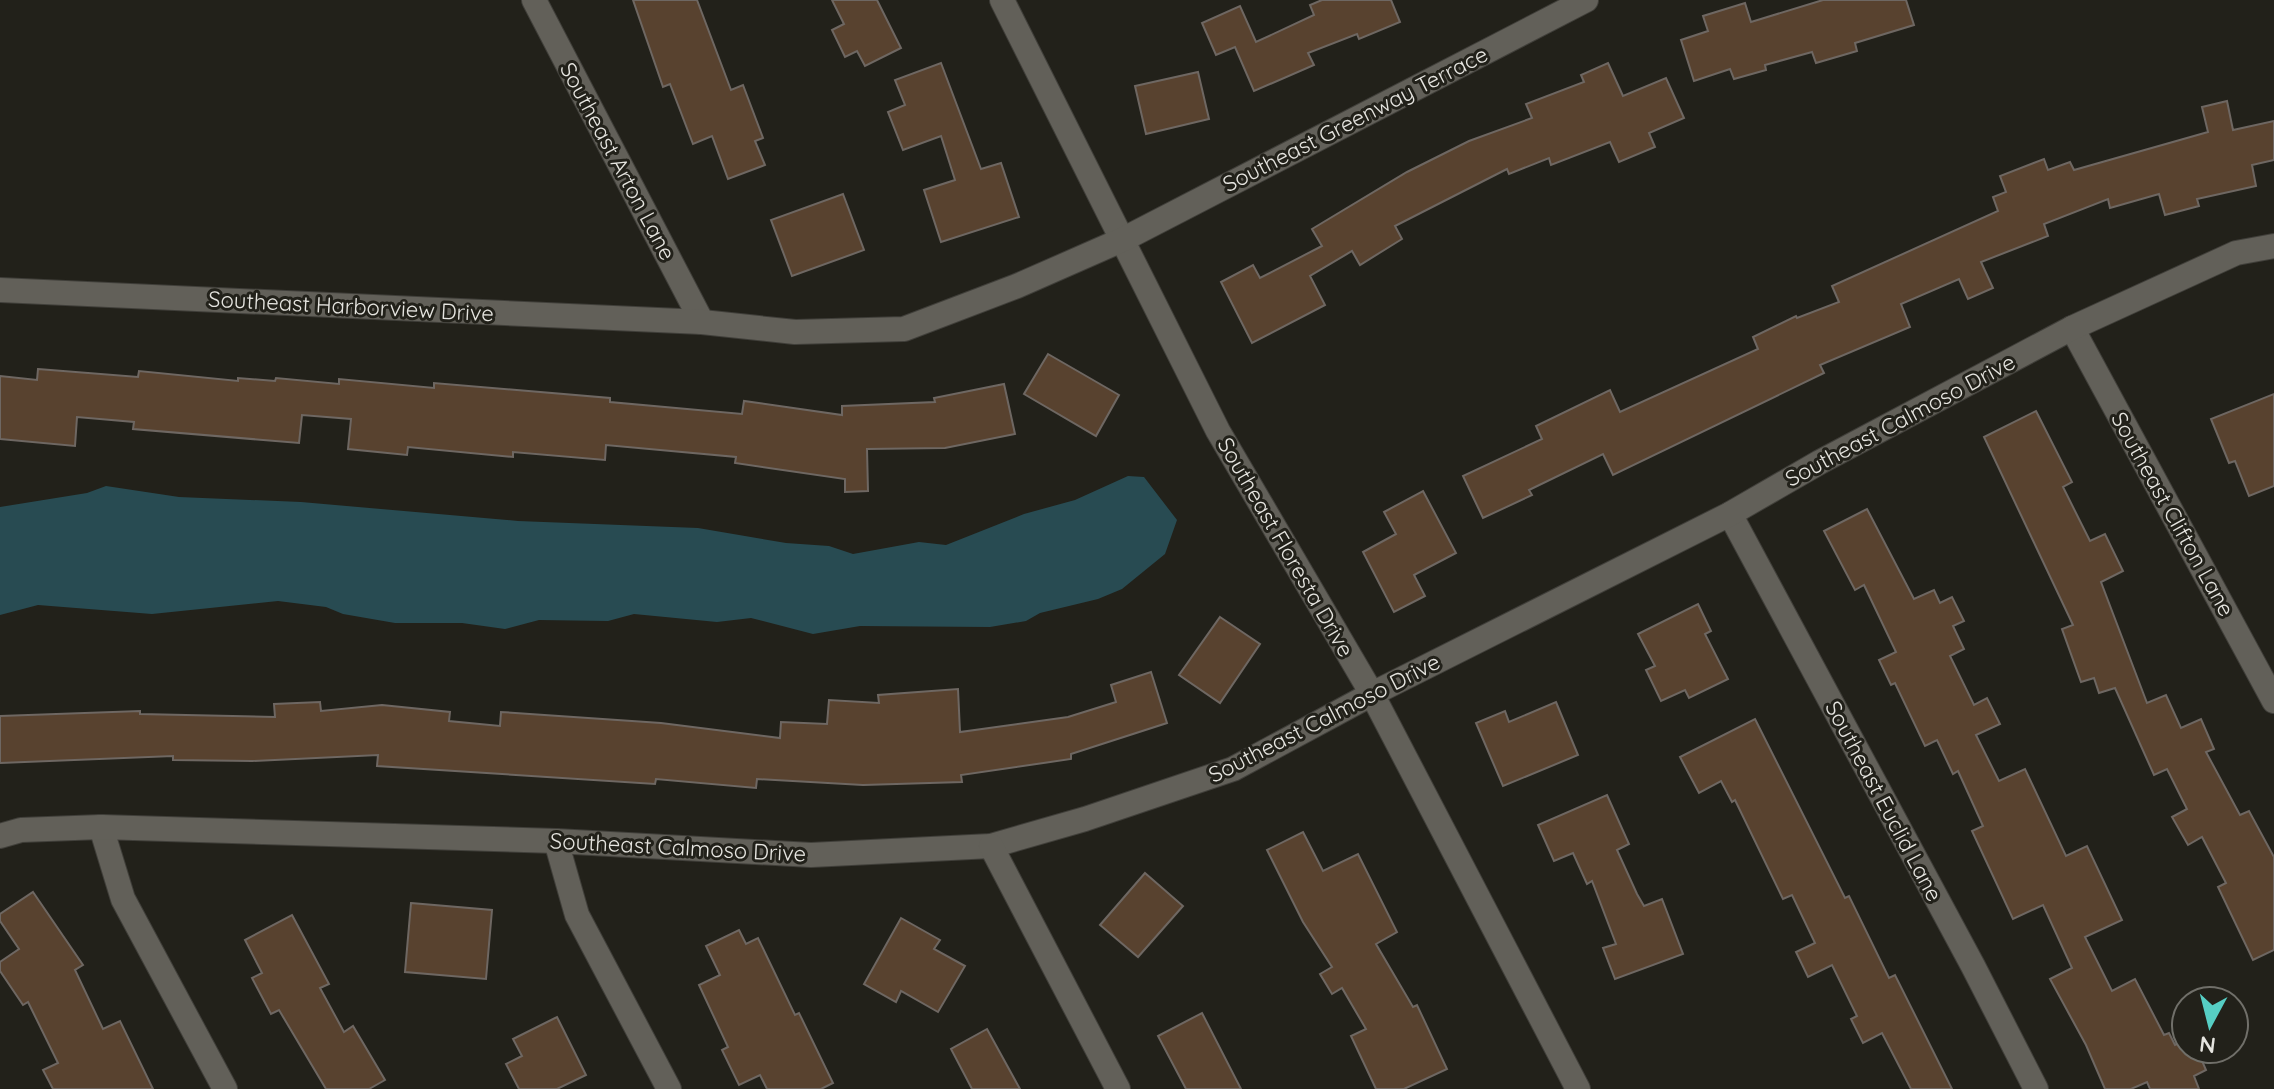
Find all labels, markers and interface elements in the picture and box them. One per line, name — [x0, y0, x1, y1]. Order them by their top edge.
street label: Southeast Greenway Terrace — [1218, 40, 1492, 198]
street label: Southeast Arton Lane — [554, 57, 682, 265]
street label: Southeast Harborview Drive — [208, 285, 494, 327]
street label: Southeast Calmoso Drive — [1780, 347, 2020, 493]
street label: Southeast Clifton Lane — [2105, 407, 2241, 621]
street label: Southeast Floresta Drive — [1212, 432, 1360, 662]
street label: Southeast Calmoso Drive — [1203, 647, 1445, 789]
street label: Southeast Euclid Lane — [1819, 696, 1949, 906]
street label: Southeast Calmoso Drive — [549, 826, 807, 868]
north arrow — [2170, 985, 2250, 1065]
text: N — [2198, 1030, 2217, 1060]

